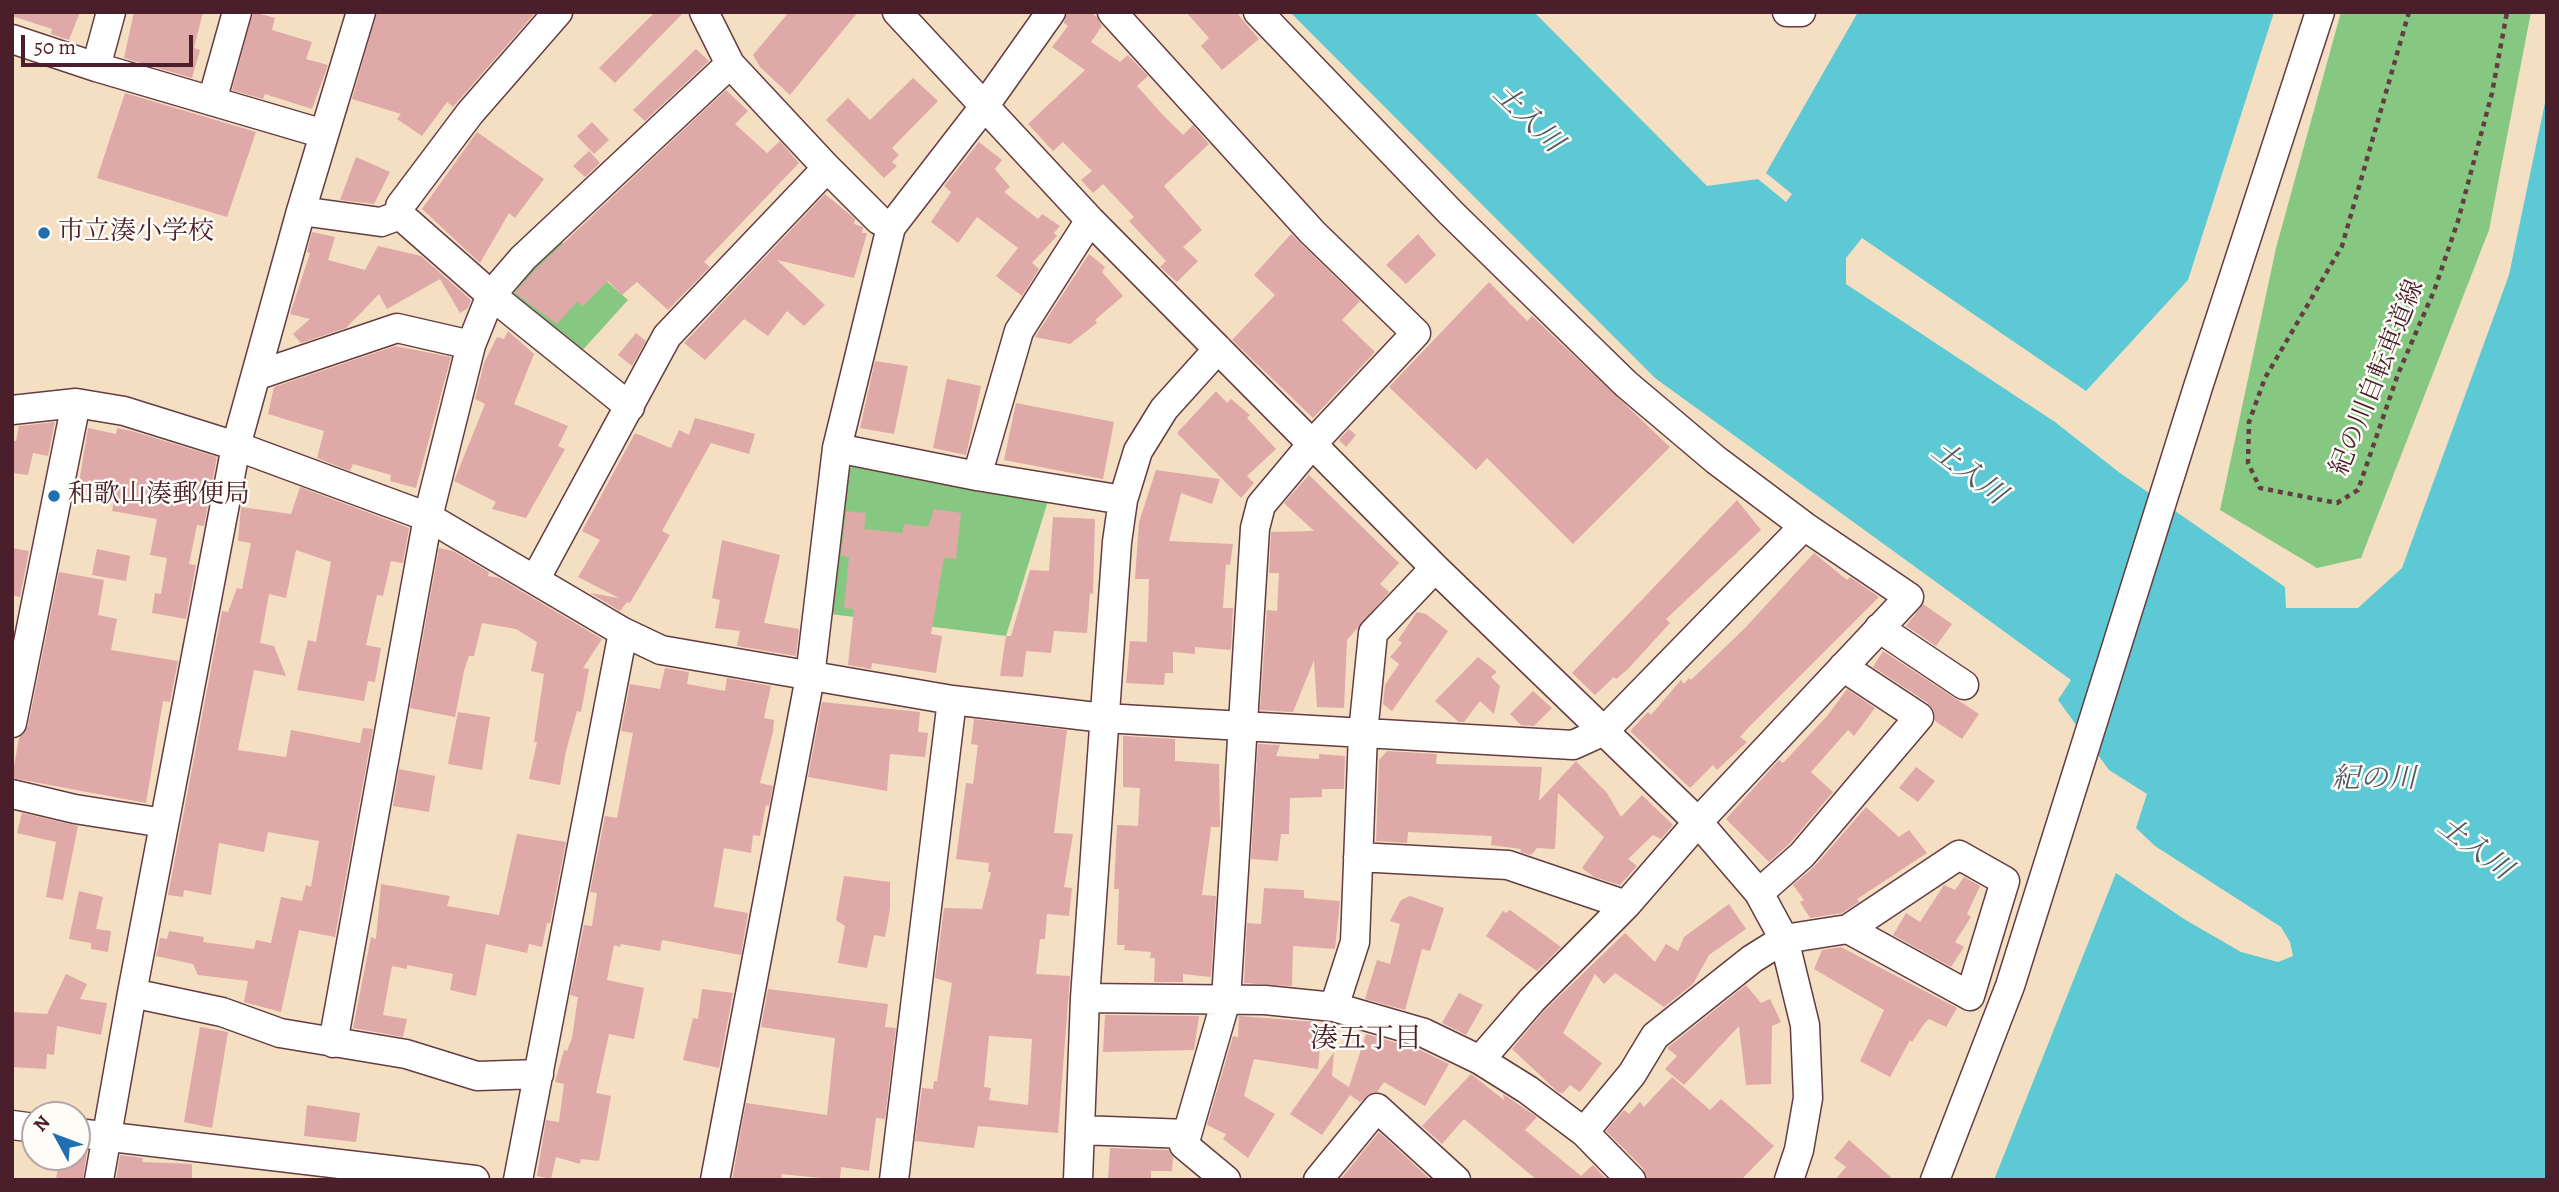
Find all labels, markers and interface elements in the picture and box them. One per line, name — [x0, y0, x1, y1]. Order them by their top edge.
scale bar — [24, 21, 196, 65]
text: 50 m — [34, 33, 76, 61]
water label: 土入川 — [1485, 78, 1569, 160]
place label: 市立湊小学校 — [58, 217, 214, 249]
marker: 市立湊小学校 — [36, 225, 52, 241]
street label: 紀の川自転車道線 — [2325, 276, 2431, 480]
water label: 土入川 — [1924, 435, 2012, 513]
place label: 和歌山湊郵便局 — [68, 480, 250, 512]
marker: 和歌山湊郵便局 — [46, 488, 62, 504]
water label: 紀の川 — [2332, 763, 2416, 797]
water label: 土入川 — [2430, 810, 2518, 888]
district label: 湊五丁目 — [1310, 1023, 1422, 1057]
north arrow — [21, 1101, 91, 1171]
text: N — [27, 1110, 56, 1137]

